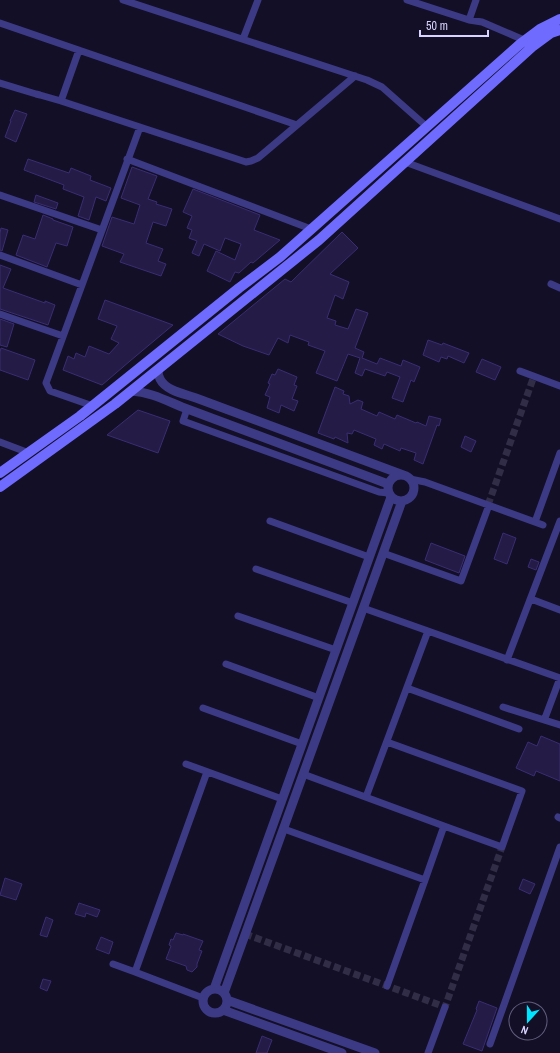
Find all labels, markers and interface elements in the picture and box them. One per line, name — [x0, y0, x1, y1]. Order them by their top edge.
scale bar — [420, 12, 488, 38]
text: 50 m — [426, 18, 448, 34]
north arrow — [508, 1001, 548, 1041]
text: N — [519, 1023, 530, 1038]

